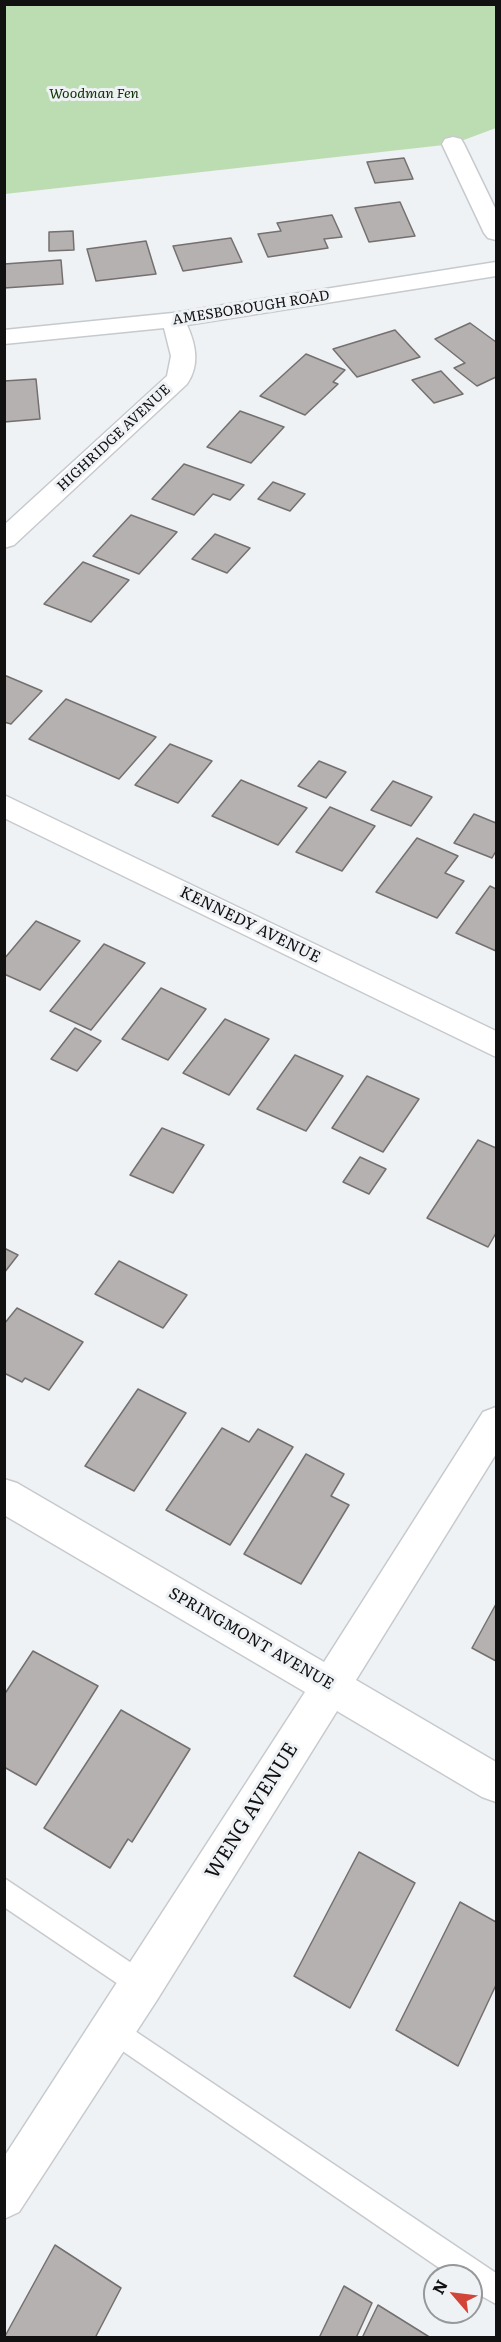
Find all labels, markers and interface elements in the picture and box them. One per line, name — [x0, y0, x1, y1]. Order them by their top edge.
park label: Woodman Fen — [49, 86, 139, 102]
street label: AMESBOROUGH ROAD — [171, 287, 331, 329]
street label: HIGHRIDGE AVENUE — [54, 381, 174, 495]
street label: KENNEDY AVENUE — [177, 883, 323, 967]
street label: SPRINGMONT AVENUE — [165, 1584, 337, 1694]
street label: WENG AVENUE — [201, 1739, 303, 1883]
north arrow — [423, 2264, 483, 2324]
text: N — [425, 2275, 453, 2298]

